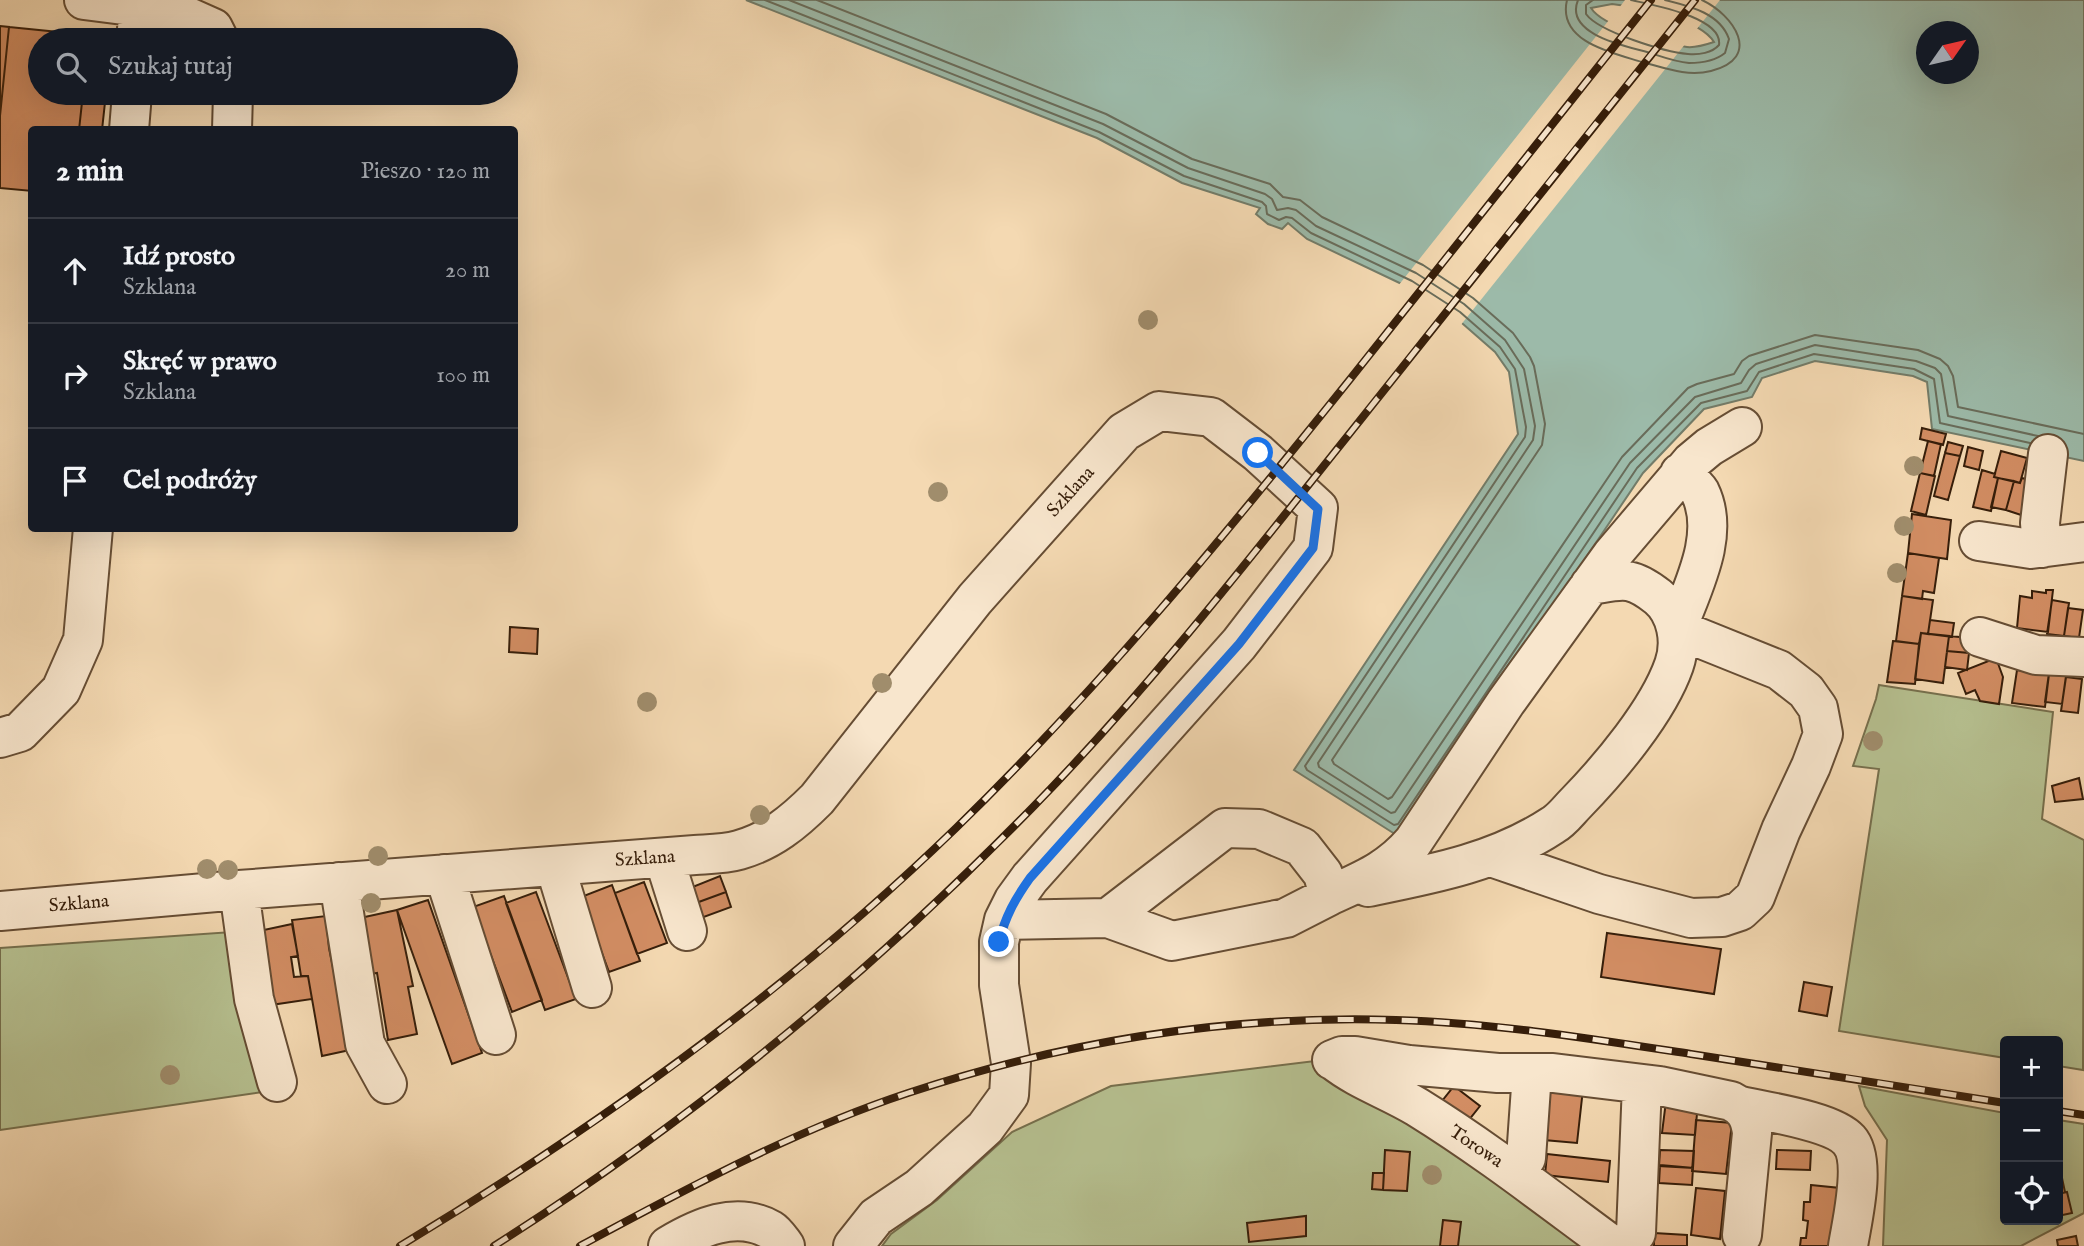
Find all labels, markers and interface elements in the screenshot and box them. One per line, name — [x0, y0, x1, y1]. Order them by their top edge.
north arrow — [1916, 21, 1979, 84]
search box — [28, 28, 518, 105]
icon: search — [52, 48, 90, 86]
text: Szukaj tutaj — [108, 50, 233, 83]
text: 2 min — [56, 153, 124, 191]
text: Pieszo · 120 m — [360, 157, 490, 186]
text: Idź prosto — [123, 240, 235, 273]
icon: ahead — [56, 252, 94, 290]
text: 20 m — [445, 256, 490, 285]
text: Szklana — [123, 273, 196, 302]
text: Skręć w prawo — [123, 345, 277, 378]
icon: right — [56, 357, 94, 395]
text: 100 m — [436, 361, 490, 390]
text: Szklana — [123, 378, 196, 407]
route start — [1242, 437, 1273, 468]
street label: Szklana — [1042, 461, 1101, 522]
icon: arrive — [56, 462, 94, 500]
text: Cel podróży — [123, 464, 257, 497]
street label: Szklana — [614, 845, 677, 873]
street label: Szklana — [48, 889, 111, 919]
route end — [983, 926, 1014, 957]
map controls — [2000, 1036, 2063, 1225]
button: + — [2000, 1036, 2063, 1099]
button: − — [2000, 1099, 2063, 1162]
street label: Torowa — [1444, 1120, 1508, 1174]
button: locate — [2000, 1162, 2063, 1225]

